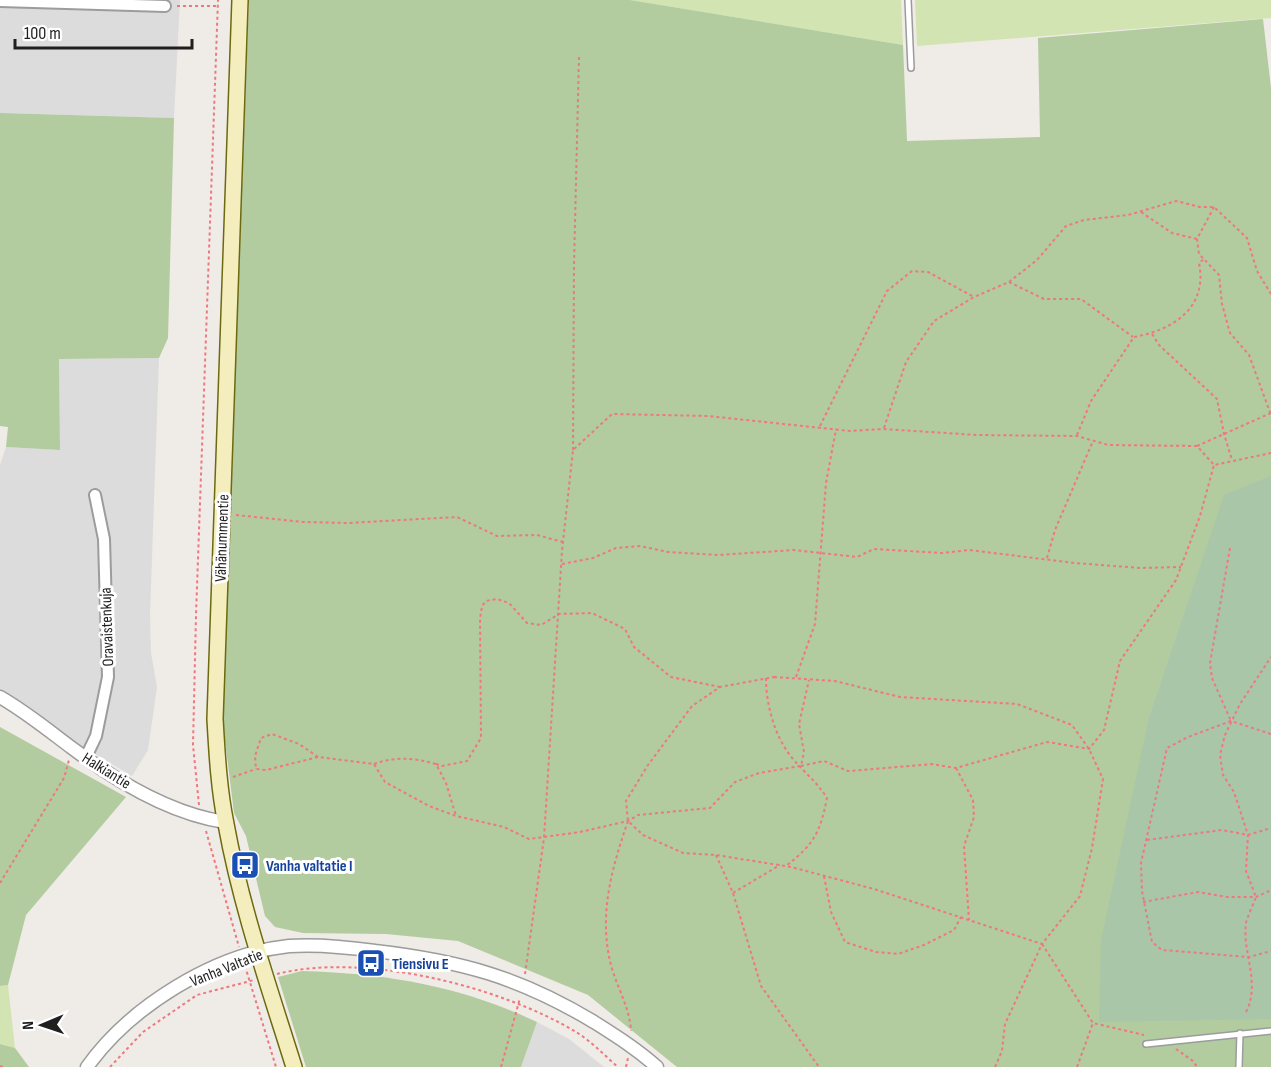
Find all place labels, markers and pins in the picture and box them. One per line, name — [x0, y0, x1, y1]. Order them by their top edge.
bus stop icon: Vanha valtatie I — [229, 849, 261, 881]
place label: Vanha valtatie I — [266, 857, 353, 876]
bus stop icon: Tiensivu E — [355, 947, 387, 979]
place label: Tiensivu E — [392, 955, 449, 974]

